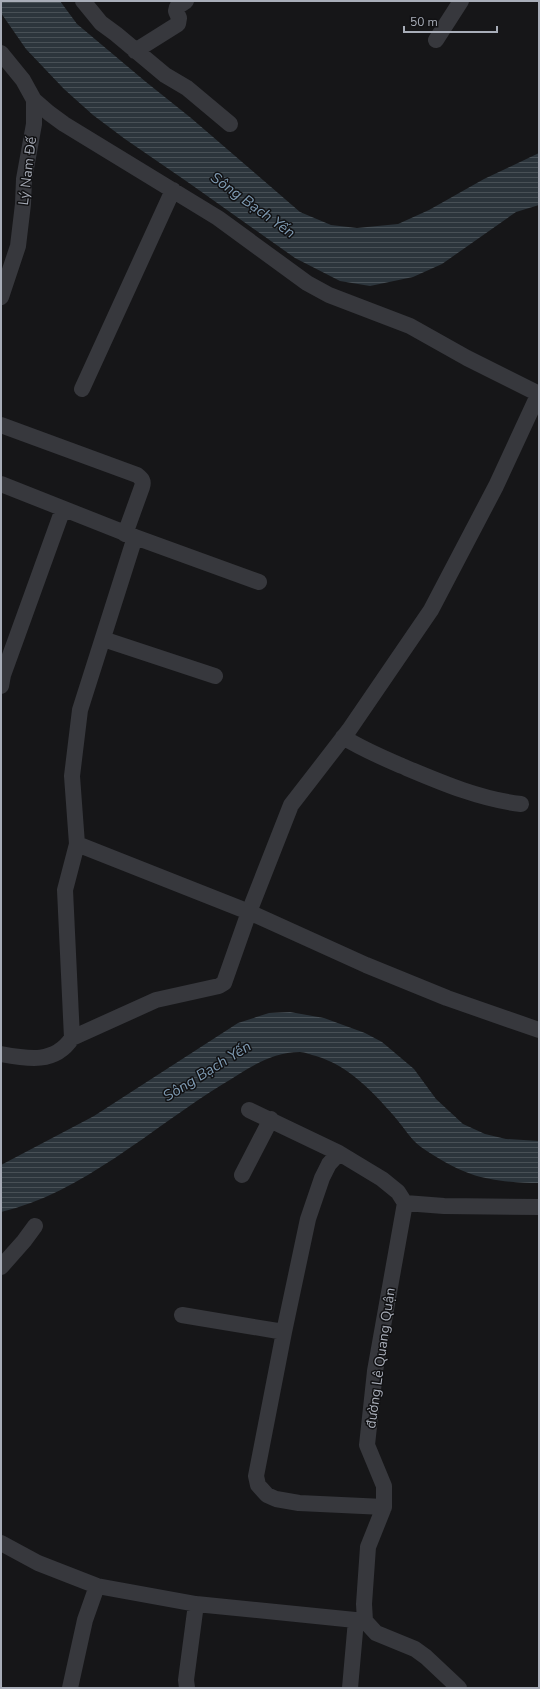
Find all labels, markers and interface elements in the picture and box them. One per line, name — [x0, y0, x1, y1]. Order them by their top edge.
scale bar — [404, 8, 497, 34]
text: 50 m — [410, 14, 438, 30]
street label: Lý Nam Đế — [14, 135, 41, 206]
water label: Sông Bạch Yến — [207, 167, 299, 243]
water label: Sông Bạch Yến — [159, 1036, 255, 1106]
street label: đường Lê Quang Quận — [361, 1287, 400, 1430]

